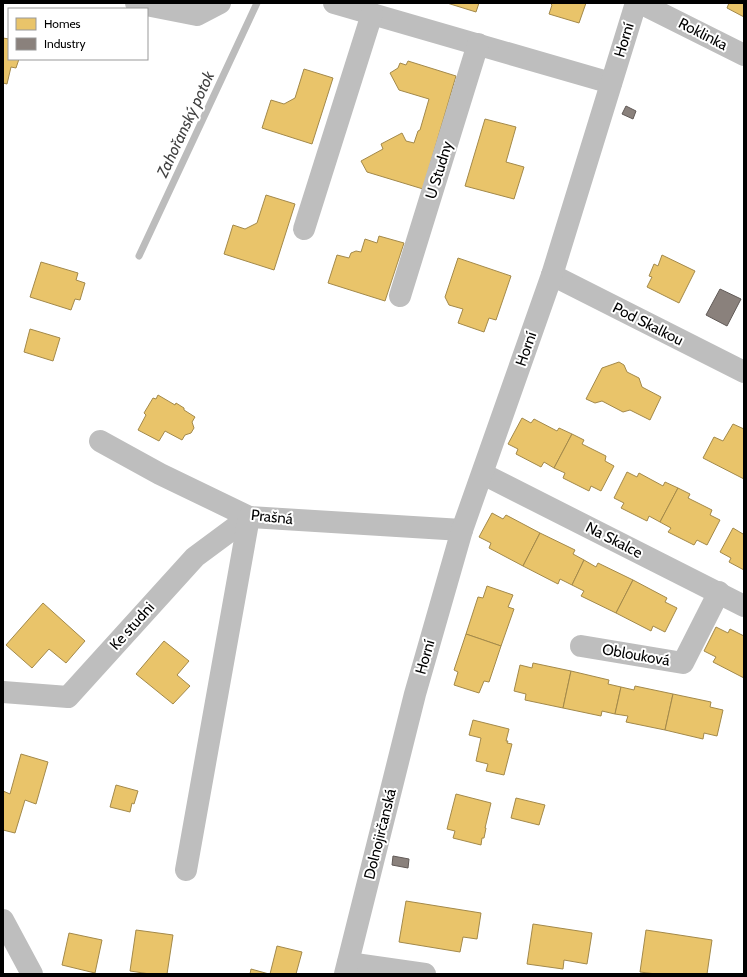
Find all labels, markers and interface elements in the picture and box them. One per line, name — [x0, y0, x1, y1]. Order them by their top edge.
legend — [8, 8, 148, 60]
street label: Roklinka — [675, 14, 731, 54]
text: Homes — [44, 16, 81, 31]
street label: Horní — [610, 21, 638, 59]
text: Industry — [44, 36, 85, 51]
water label: Zahořanský potok — [152, 67, 219, 181]
street label: U Studny — [422, 138, 456, 201]
street label: Pod Skalkou — [610, 299, 686, 349]
street label: Horní — [512, 330, 540, 368]
street label: Prašná — [250, 506, 295, 528]
street label: Na Skalce — [583, 518, 646, 562]
street label: Ke studni — [106, 598, 158, 654]
street label: Horní — [412, 638, 438, 676]
street label: Oblouková — [601, 640, 672, 670]
street label: Dolnojirčanská — [360, 786, 400, 881]

